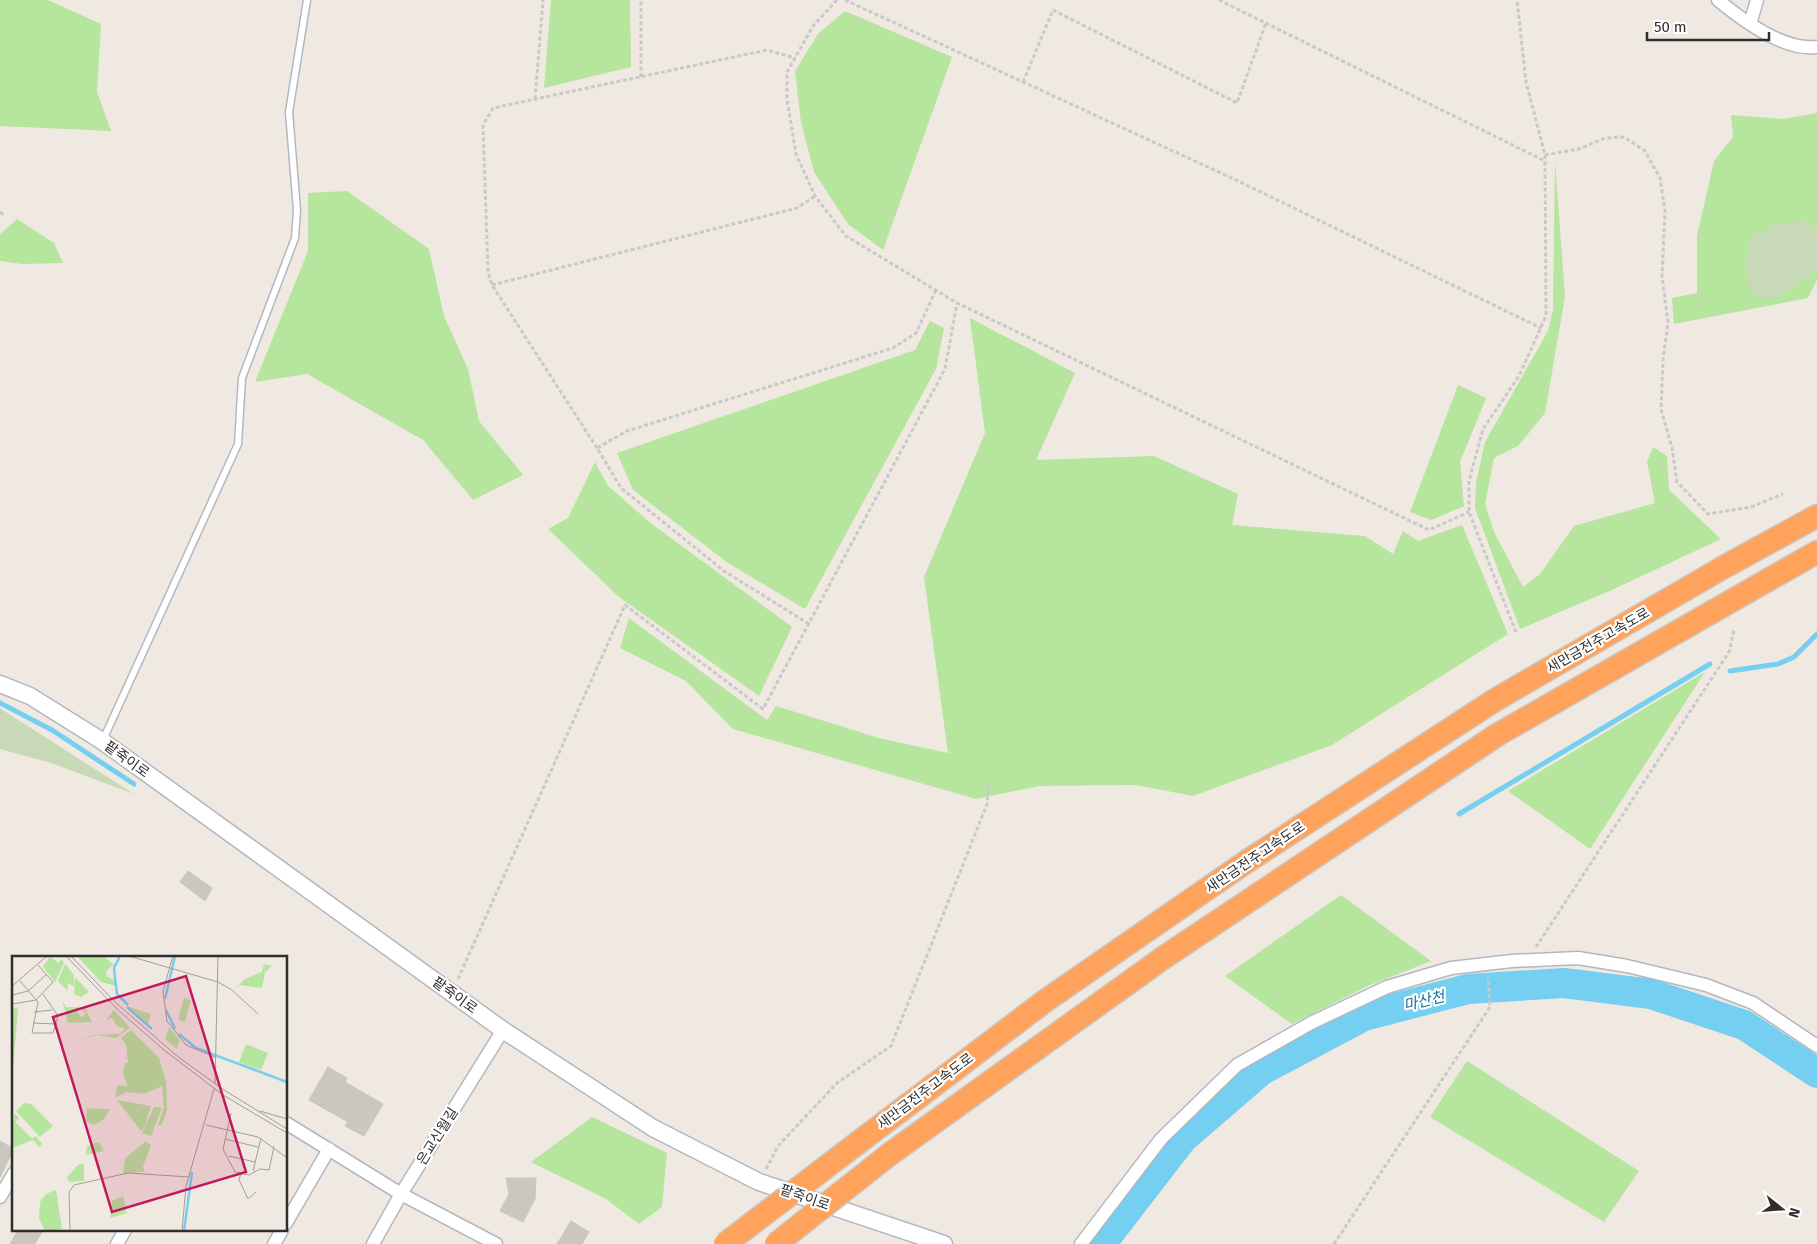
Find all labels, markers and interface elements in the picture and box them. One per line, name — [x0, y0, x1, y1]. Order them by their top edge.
scale bar — [1647, 10, 1770, 42]
text: 50 m — [1654, 18, 1687, 36]
street label: 새만금전주고속도로 — [1544, 604, 1653, 677]
street label: 팥죽이로 — [101, 737, 153, 781]
street label: 새만금전주고속도로 — [1202, 818, 1308, 897]
inset map — [12, 956, 288, 1232]
street label: 팥죽이로 — [429, 973, 481, 1017]
water label: 마산천 — [1402, 987, 1448, 1015]
street label: 새만금전주고속도로 — [874, 1050, 977, 1133]
street label: 은교신월길 — [413, 1104, 462, 1168]
street label: 팥죽이로 — [778, 1181, 832, 1214]
north arrow — [1757, 1184, 1807, 1234]
text: N — [1784, 1206, 1803, 1220]

